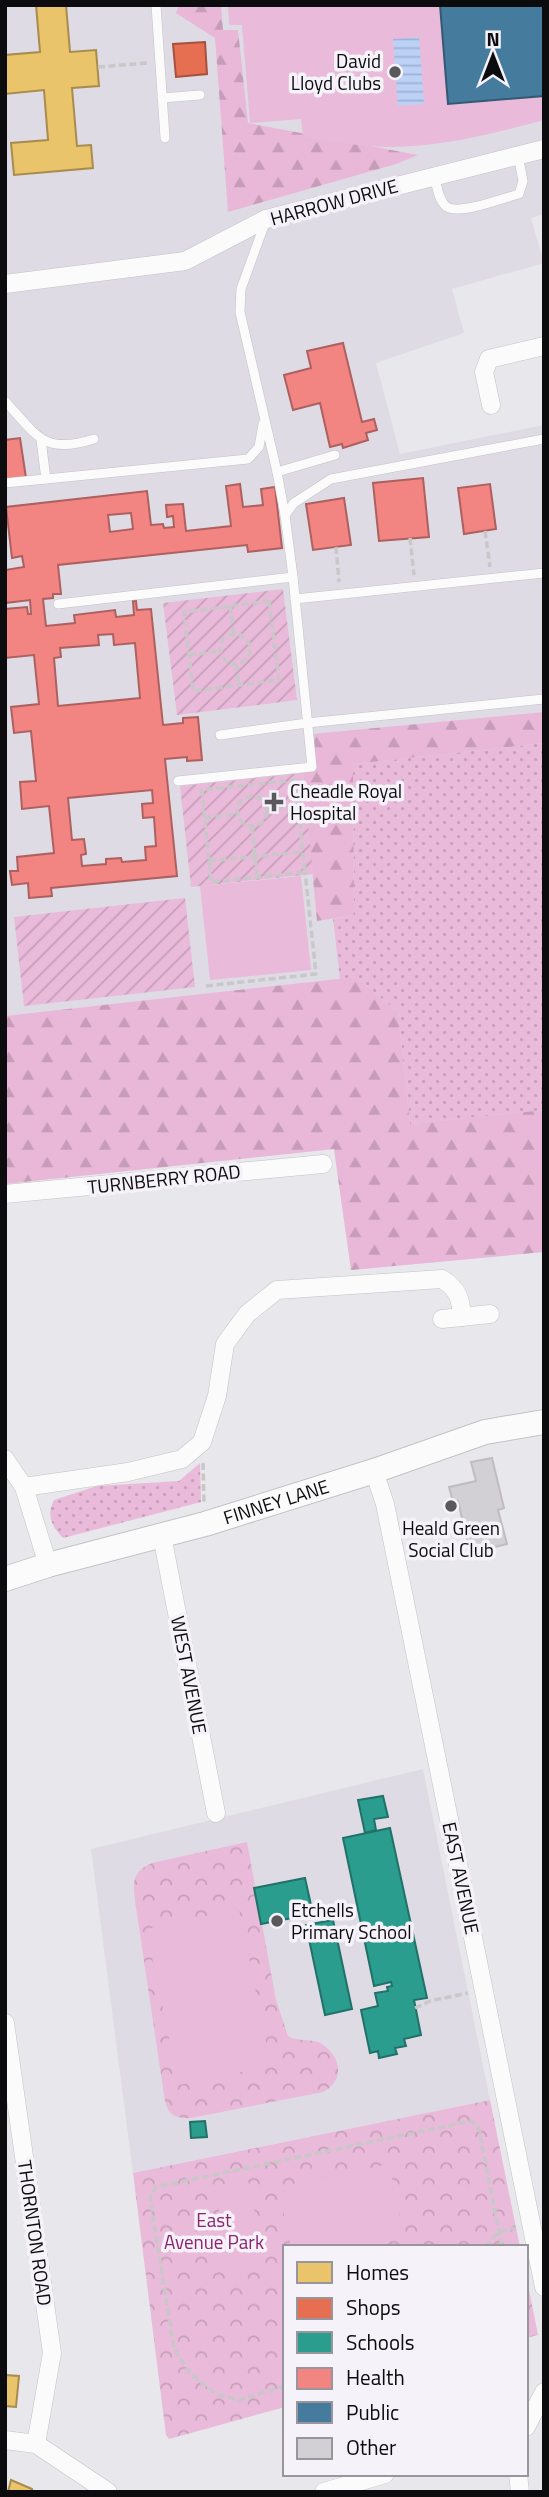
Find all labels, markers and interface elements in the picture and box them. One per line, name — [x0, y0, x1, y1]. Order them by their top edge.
north arrow — [458, 21, 528, 91]
text: N — [486, 24, 500, 53]
place label: David Lloyd Clubs — [291, 46, 381, 97]
marker: David Lloyd Clubs — [387, 64, 403, 80]
street label: HARROW DRIVE — [267, 171, 401, 233]
place label: Cheadle Royal Hospital — [290, 776, 402, 827]
marker: Cheadle Royal Hospital — [264, 792, 284, 812]
street label: TURNBERRY ROAD — [86, 1156, 242, 1201]
street label: FINNEY LANE — [220, 1471, 332, 1531]
marker: Heald Green Social Club — [443, 1498, 459, 1514]
place label: Heald Green Social Club — [402, 1513, 500, 1564]
street label: WEST AVENUE — [164, 1613, 215, 1736]
street label: EAST AVENUE — [435, 1819, 488, 1937]
place label: Etchells Primary School — [291, 1895, 412, 1946]
marker: Etchells Primary School — [269, 1913, 285, 1929]
street label: THORNTON ROAD — [11, 2158, 60, 2308]
park label: East Avenue Park — [164, 2205, 264, 2256]
legend — [283, 2245, 528, 2476]
text: Homes — [346, 2256, 409, 2288]
text: Shops — [346, 2291, 401, 2323]
text: Schools — [346, 2326, 415, 2358]
text: Health — [346, 2361, 405, 2393]
text: Public — [346, 2396, 399, 2428]
text: Other — [346, 2431, 396, 2463]

